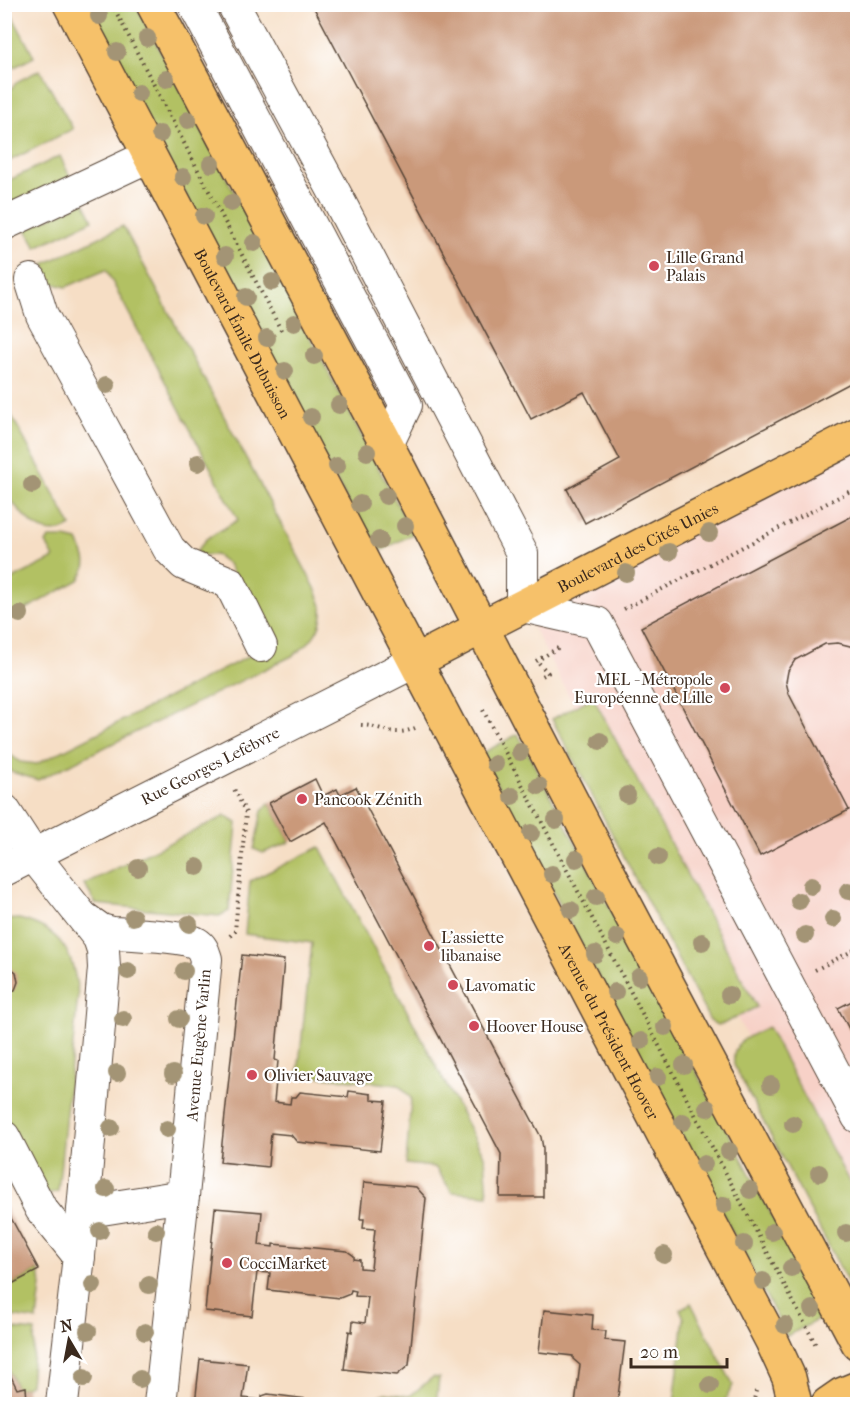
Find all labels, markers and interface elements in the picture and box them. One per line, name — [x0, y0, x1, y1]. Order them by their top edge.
street label: Boulevard Émile Dubuisson — [190, 245, 295, 422]
place label: Lille Grand Palais — [666, 248, 744, 285]
marker: Lille Grand Palais — [647, 259, 661, 273]
street label: Boulevard des Cités Unies — [554, 499, 721, 597]
place label: MEL - Métropole Européenne de Lille — [574, 670, 713, 707]
marker: MEL - Métropole Européenne de Lille — [718, 681, 732, 695]
street label: Rue Georges Lefebvre — [138, 723, 283, 809]
place label: Pancook Zénith — [314, 790, 422, 809]
marker: Pancook Zénith — [295, 792, 309, 806]
place label: L'assiette libanaise — [440, 928, 504, 965]
marker: L'assiette libanaise — [422, 939, 436, 953]
street label: Avenue du Président Hoover — [554, 939, 663, 1123]
street label: Avenue Eugène Varlin — [182, 967, 215, 1123]
place label: Lavomatic — [465, 976, 536, 995]
marker: Lavomatic — [446, 978, 460, 992]
place label: Hoover House — [486, 1017, 584, 1036]
marker: Hoover House — [467, 1019, 481, 1033]
place label: Olivier Sauvage — [264, 1066, 373, 1085]
marker: Olivier Sauvage — [245, 1068, 259, 1082]
place label: CocciMarket — [239, 1254, 327, 1273]
marker: CocciMarket — [220, 1256, 234, 1270]
north arrow — [39, 1310, 99, 1370]
text: N — [59, 1315, 75, 1336]
scale bar — [631, 1331, 727, 1369]
text: 20 m — [640, 1342, 678, 1363]

